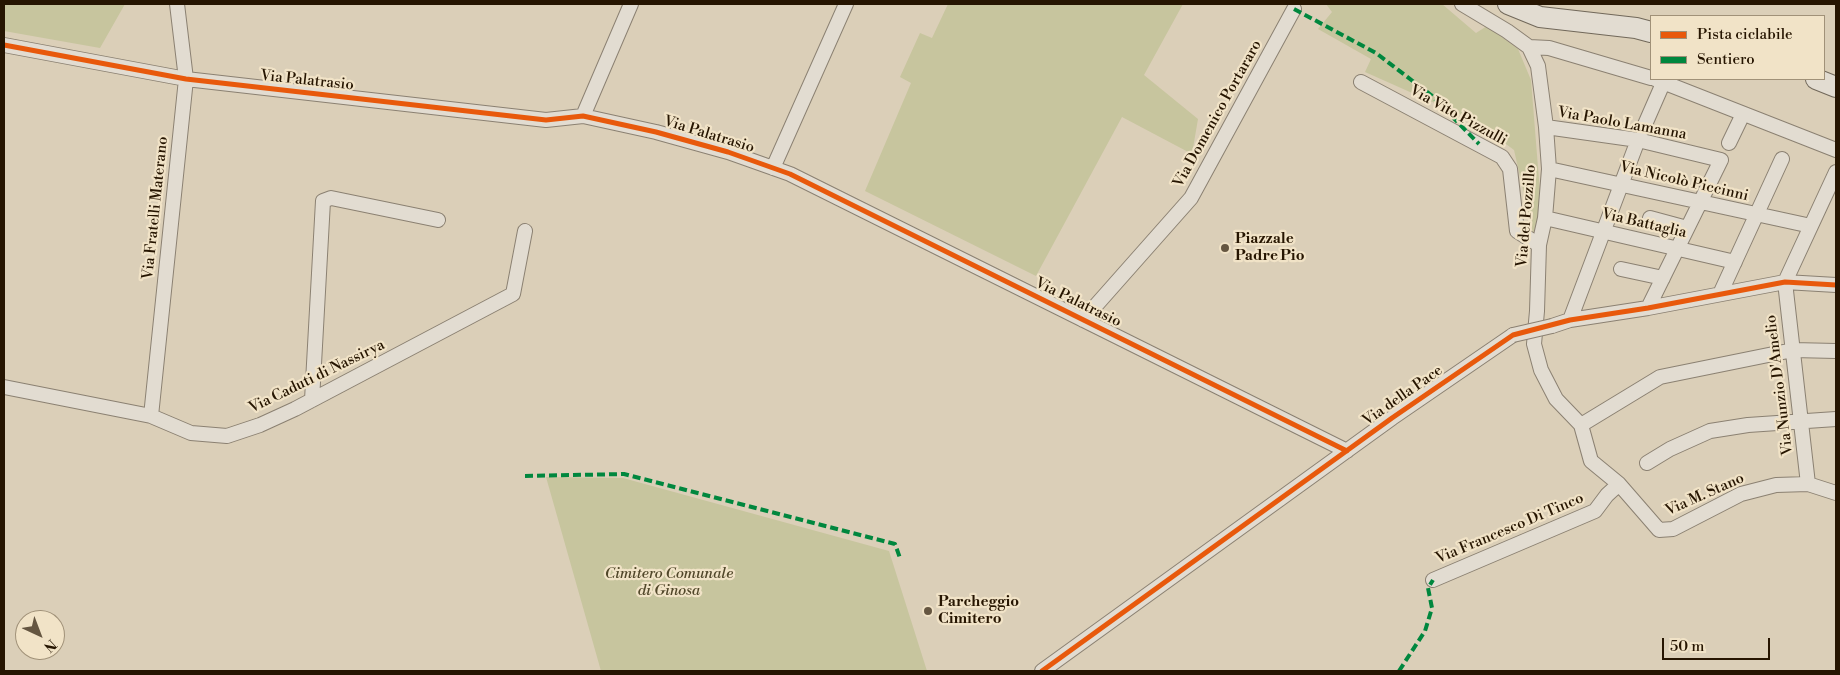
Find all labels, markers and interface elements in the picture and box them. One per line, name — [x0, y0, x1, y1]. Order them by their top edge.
legend — [1650, 15, 1825, 80]
text: Pista ciclabile — [1697, 25, 1793, 44]
street label: Via Domenico Portararo — [1170, 37, 1266, 191]
text: Sentiero — [1697, 50, 1755, 69]
street label: Via Palatrasio — [259, 67, 355, 95]
street label: Via Vito Pizzulli — [1406, 82, 1510, 150]
street label: Via Paolo Lamanna — [1556, 104, 1688, 144]
street label: Via Palatrasio — [661, 113, 757, 157]
street label: Via Fratelli Materano — [140, 136, 172, 280]
street label: Via Nicolò Piccinni — [1618, 158, 1750, 206]
street label: Via del Pozzillo — [1514, 164, 1540, 268]
street label: Via Battaglia — [1600, 205, 1688, 243]
place label: Piazzale Padre Pio — [1235, 230, 1304, 265]
marker: Piazzale Padre Pio — [1219, 242, 1231, 254]
street label: Via Palatrasio — [1032, 274, 1124, 332]
street label: Via Nunzio D'Amelio — [1762, 314, 1798, 456]
street label: Via Caduti di Nassirya — [246, 336, 388, 418]
street label: Via della Pace — [1360, 362, 1446, 430]
street label: Via M. Stano — [1663, 470, 1747, 520]
street label: Via Francesco Di Tinco — [1433, 490, 1587, 568]
park label: Cimitero Comunale di Ginosa — [605, 565, 733, 600]
place label: Parcheggio Cimitero — [938, 593, 1019, 628]
marker: Parcheggio Cimitero — [922, 605, 934, 617]
north arrow — [15, 610, 65, 660]
scale bar — [1665, 628, 1772, 660]
text: N — [39, 635, 60, 656]
text: 50 m — [1670, 637, 1704, 656]

